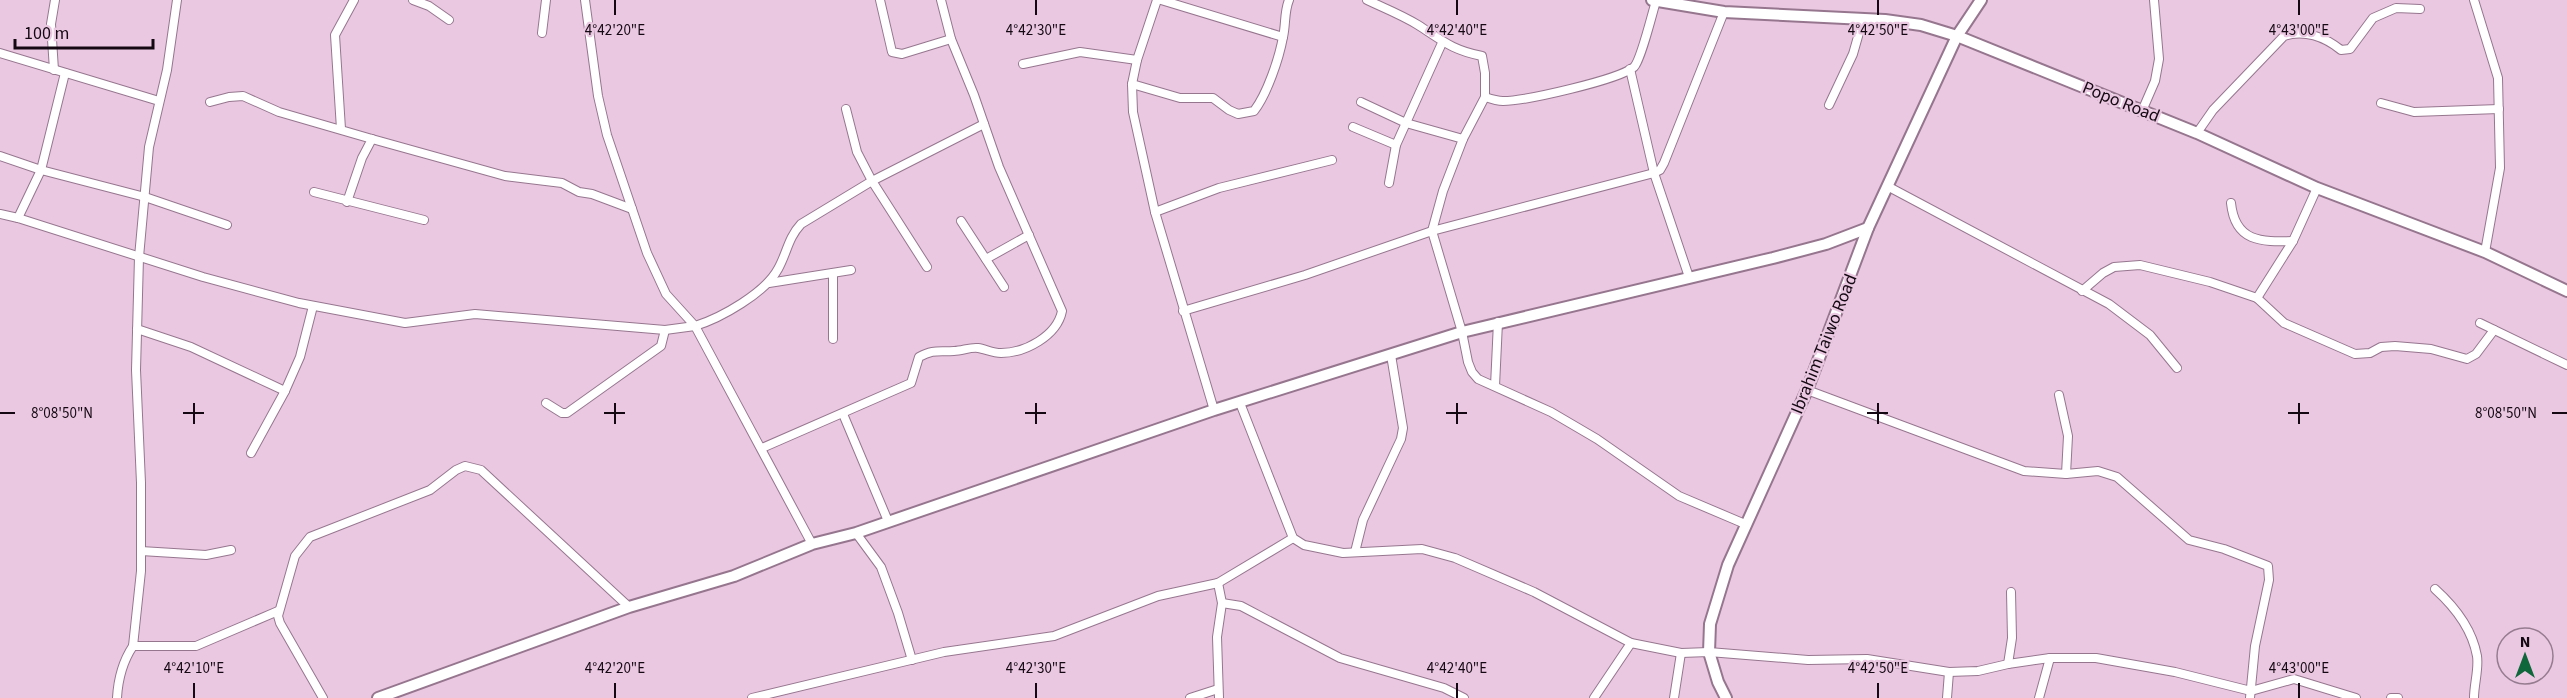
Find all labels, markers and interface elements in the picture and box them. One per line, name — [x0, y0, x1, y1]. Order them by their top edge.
scale bar — [15, 12, 153, 50]
text: 4°42'20"E — [585, 20, 645, 41]
text: 4°42'30"E — [1006, 20, 1066, 41]
text: 4°42'40"E — [1427, 20, 1487, 41]
text: 4°42'50"E — [1848, 20, 1908, 41]
text: 4°43'00"E — [2269, 20, 2329, 41]
text: 100 m — [24, 21, 69, 46]
street label: Popo Road — [2079, 75, 2163, 129]
street label: Ibrahim Taiwo Road — [1784, 270, 1864, 418]
text: 8°08'50"N — [31, 403, 93, 424]
text: 8°08'50"N — [2475, 403, 2537, 424]
north arrow — [2495, 626, 2555, 686]
text: N — [2520, 631, 2530, 653]
text: 4°42'10"E — [164, 658, 224, 679]
text: 4°42'20"E — [585, 658, 645, 679]
text: 4°42'30"E — [1006, 658, 1066, 679]
text: 4°42'40"E — [1427, 658, 1487, 679]
text: 4°42'50"E — [1848, 658, 1908, 679]
text: 4°43'00"E — [2269, 658, 2329, 679]

